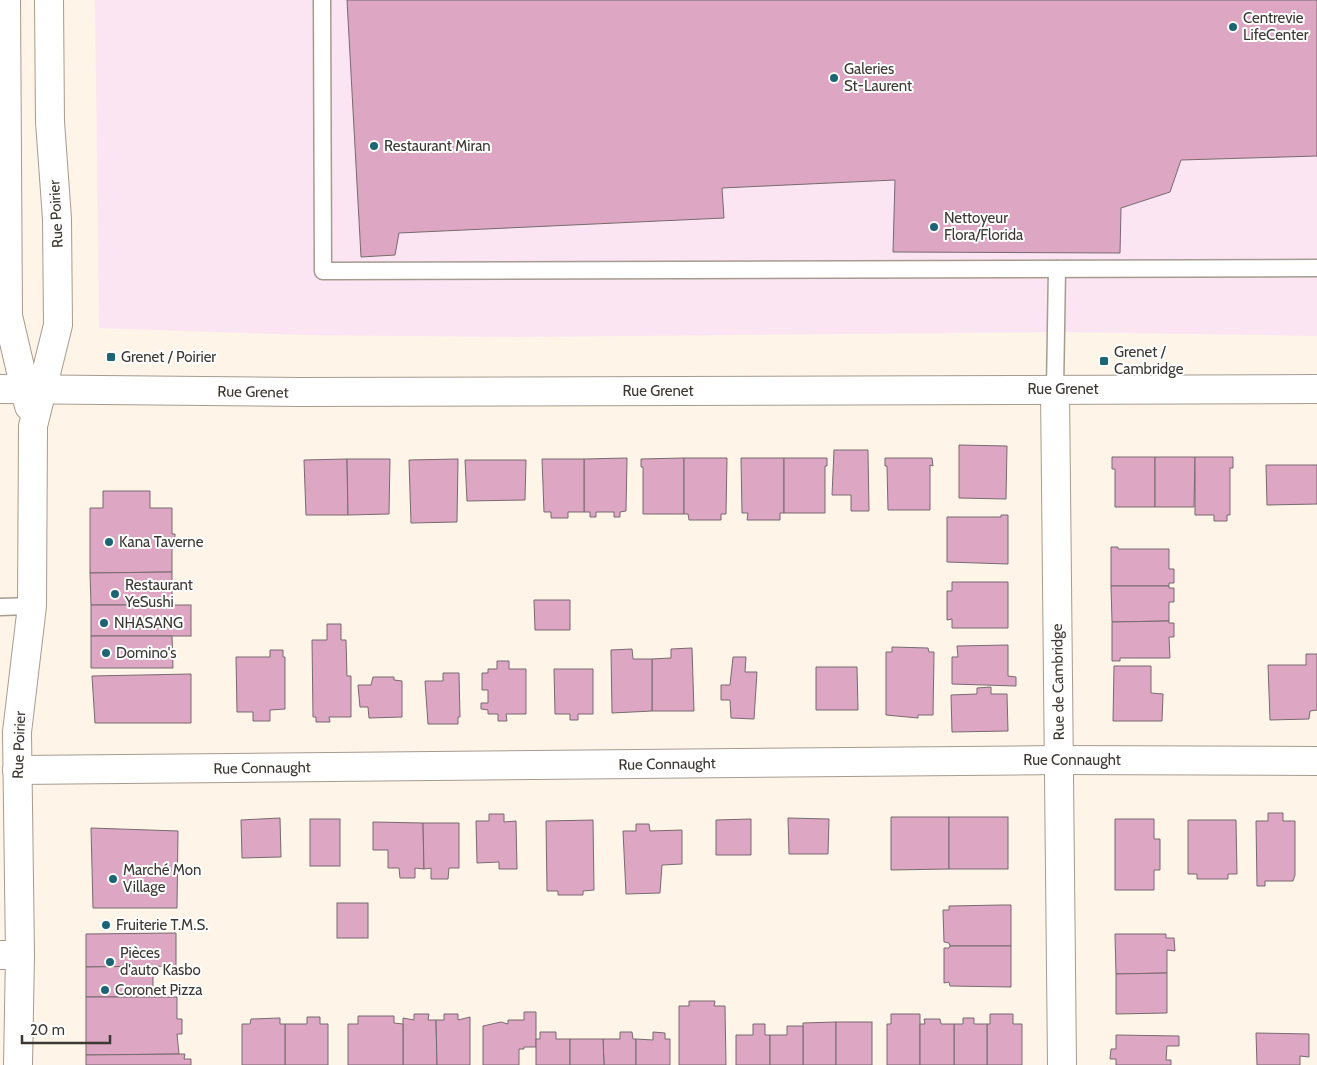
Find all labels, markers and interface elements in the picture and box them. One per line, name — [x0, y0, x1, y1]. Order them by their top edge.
place label: Centrevie LifeCenter — [1243, 9, 1309, 44]
marker: Centrevie LifeCenter — [1227, 21, 1239, 33]
place label: Galeries St-Laurent — [844, 60, 912, 95]
marker: Galeries St-Laurent — [828, 72, 840, 84]
place label: Restaurant Miran — [384, 137, 491, 155]
marker: Restaurant Miran — [368, 140, 380, 152]
street label: Rue Poirier — [45, 179, 67, 248]
place label: Nettoyeur Flora/Florida — [944, 209, 1024, 244]
marker: Nettoyeur Flora/Florida — [928, 221, 940, 233]
place label: Grenet / Cambridge — [1114, 343, 1184, 378]
place label: Grenet / Poirier — [121, 348, 216, 366]
marker: Grenet / Poirier — [105, 351, 117, 363]
marker: Grenet / Cambridge — [1098, 355, 1110, 367]
street label: Rue Grenet — [1027, 380, 1099, 398]
street label: Rue Grenet — [217, 382, 289, 402]
street label: Rue Grenet — [622, 382, 694, 400]
place label: Kana Taverne — [119, 533, 204, 551]
marker: Kana Taverne — [103, 536, 115, 548]
place label: Restaurant YeSushi — [124, 576, 193, 611]
marker: Restaurant YeSushi — [109, 588, 121, 600]
place label: NHASANG — [114, 614, 183, 632]
marker: NHASANG — [98, 617, 110, 629]
street label: Rue de Cambridge — [1048, 623, 1068, 740]
place label: Domino's — [116, 644, 176, 662]
marker: Domino's — [100, 647, 112, 659]
street label: Rue Poirier — [9, 710, 29, 779]
street label: Rue Connaught — [1023, 751, 1121, 769]
street label: Rue Connaught — [618, 754, 716, 774]
street label: Rue Connaught — [213, 758, 311, 778]
place label: Marché Mon Village — [123, 861, 201, 896]
marker: Marché Mon Village — [107, 873, 119, 885]
place label: Fruiterie T.M.S. — [116, 916, 208, 934]
marker: Fruiterie T.M.S. — [100, 919, 112, 931]
place label: Pièces d'auto Kasbo — [120, 944, 201, 979]
marker: Pièces d'auto Kasbo — [104, 956, 116, 968]
place label: Coronet Pizza — [115, 981, 203, 999]
marker: Coronet Pizza — [99, 984, 111, 996]
scale bar — [22, 1012, 110, 1044]
text: 20 m — [30, 1021, 65, 1039]

